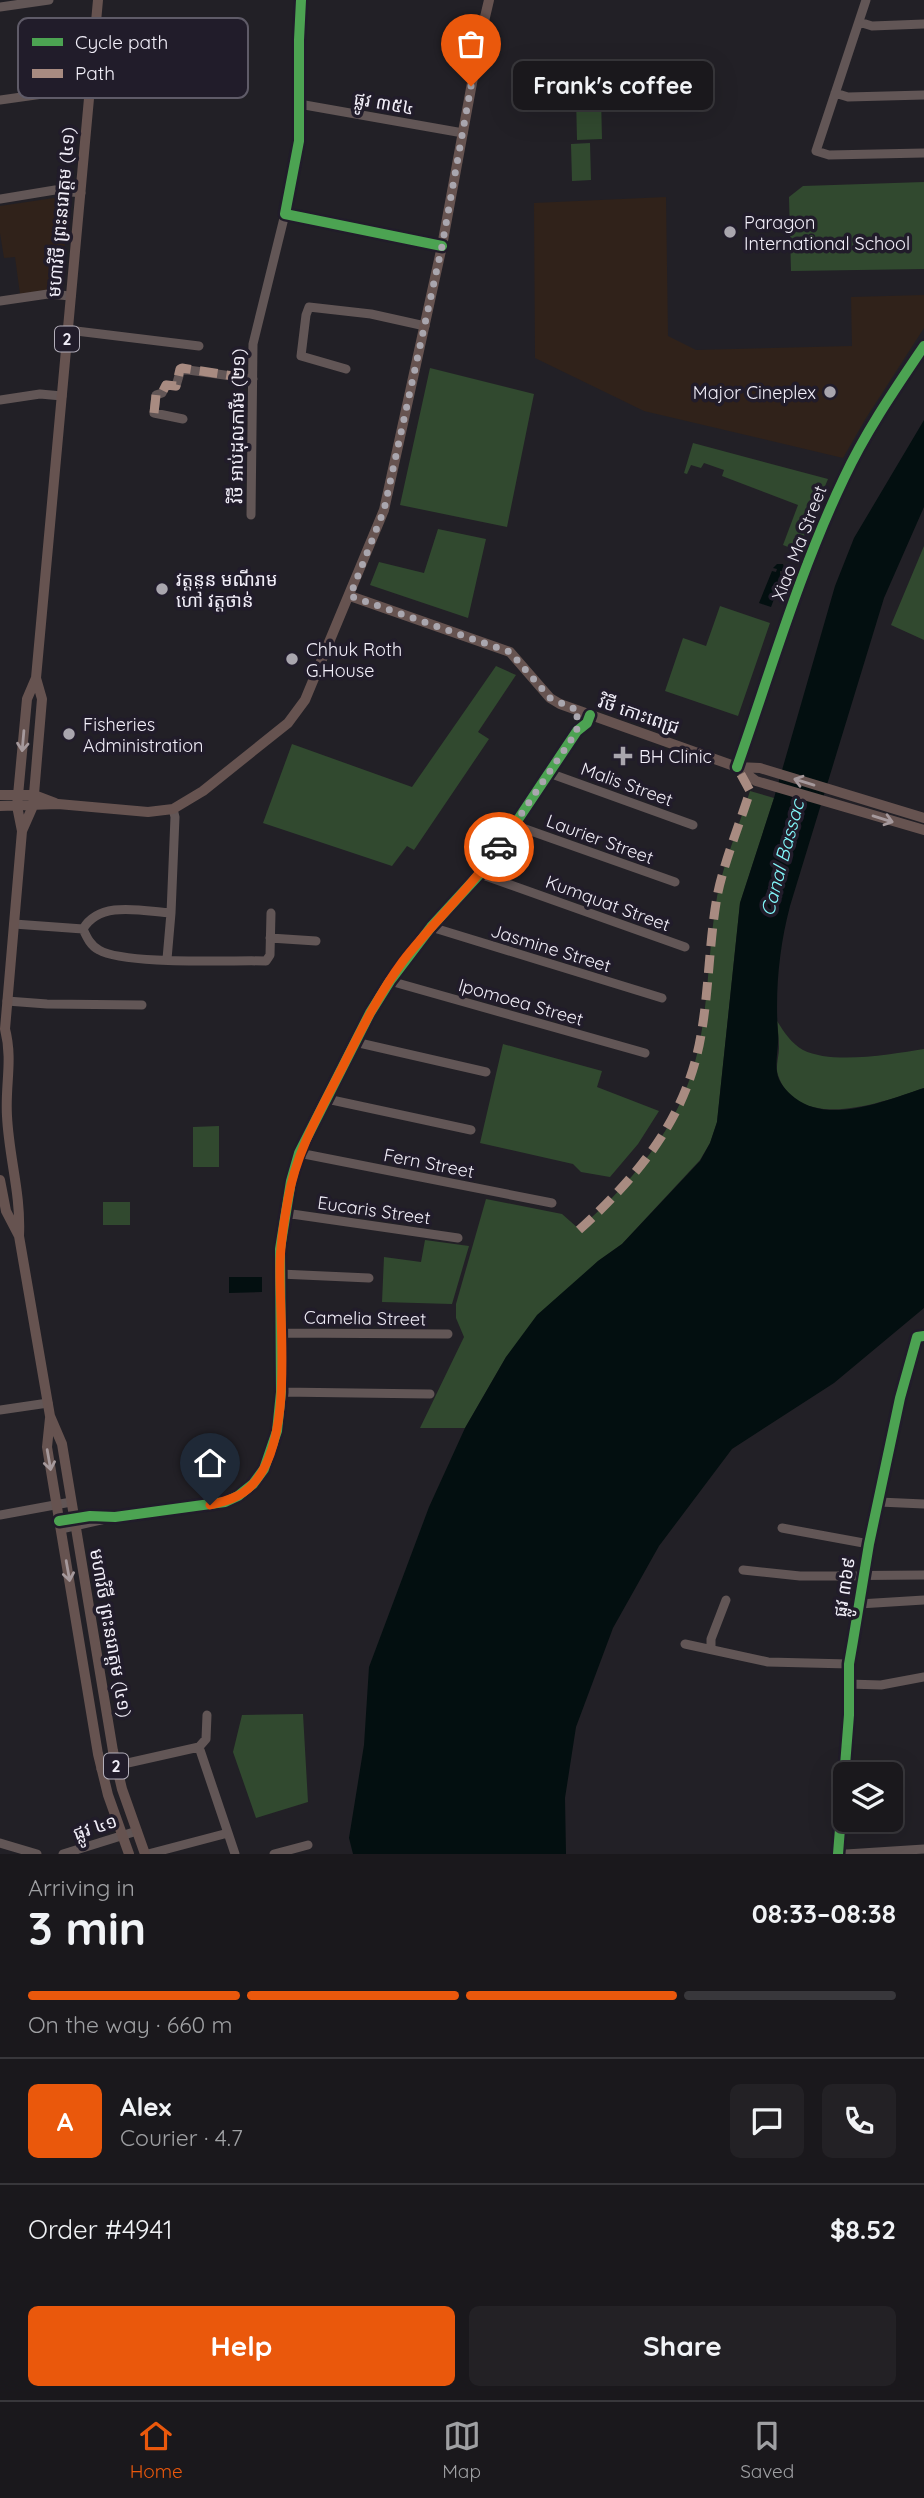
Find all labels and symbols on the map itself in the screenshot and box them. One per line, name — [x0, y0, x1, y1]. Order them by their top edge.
pin — [441, 14, 501, 86]
legend — [18, 18, 248, 98]
text: Cycle path — [75, 30, 168, 54]
text: Path — [75, 61, 115, 85]
callout: Frank's coffee — [513, 62, 712, 110]
street label: ផ្លូវ ៣៥៤ — [351, 86, 416, 125]
street label: មហាវិថី ព្រះនរោត្តម (៤១) — [42, 126, 80, 298]
place label: Paragon International School — [744, 211, 910, 255]
marker: Paragon International School — [722, 224, 738, 240]
road number: 2 — [55, 326, 79, 352]
street label: វិថី អាប់ដុលការីម (២១) — [224, 348, 251, 505]
place label: Major Cineplex — [693, 381, 816, 404]
marker: Major Cineplex — [822, 384, 838, 400]
street label: Xiao Ma Street — [767, 482, 831, 604]
place label: វត្តនួន មណីរាម ហៅ វត្តថាន់ — [176, 568, 277, 612]
marker: វត្តនួន មណីរាម ហៅ វត្តថាន់ — [154, 581, 170, 597]
place label: Chhuk Roth G.House — [306, 638, 402, 682]
marker: Chhuk Roth G.House — [284, 651, 300, 667]
street label: វិថី កោះពេជ្រ — [595, 689, 683, 739]
place label: Fisheries Administration — [83, 713, 203, 757]
marker: Fisheries Administration — [61, 726, 77, 742]
one-way arrow — [16, 729, 29, 752]
place label: BH Clinic — [639, 745, 712, 768]
marker: BH Clinic — [613, 746, 633, 766]
street label: Malis Street — [578, 757, 676, 811]
one-way arrow — [793, 774, 815, 787]
water label: Canal Bassac — [755, 795, 810, 919]
street label: Laurier Street — [543, 809, 657, 869]
courier — [464, 812, 534, 882]
one-way arrow — [872, 814, 894, 827]
street label: Kumquat Street — [543, 870, 673, 936]
street label: Jasmine Street — [488, 919, 614, 977]
street label: Ipomoea Street — [456, 973, 586, 1031]
street label: Fern Street — [382, 1143, 476, 1183]
street label: Eucaris Street — [316, 1191, 432, 1229]
street label: Camelia Street — [304, 1305, 426, 1331]
pin — [180, 1433, 240, 1505]
one-way arrow — [43, 1448, 56, 1471]
street label: មហាវិថី ព្រះនរោត្តម (៤១) — [84, 1547, 137, 1719]
street label: ផ្លូវ ៣៦៩ — [828, 1555, 865, 1620]
one-way arrow — [62, 1559, 75, 1582]
road number: 2 — [104, 1754, 128, 1778]
street label: ផ្លូវ ៤១ — [70, 1809, 122, 1850]

